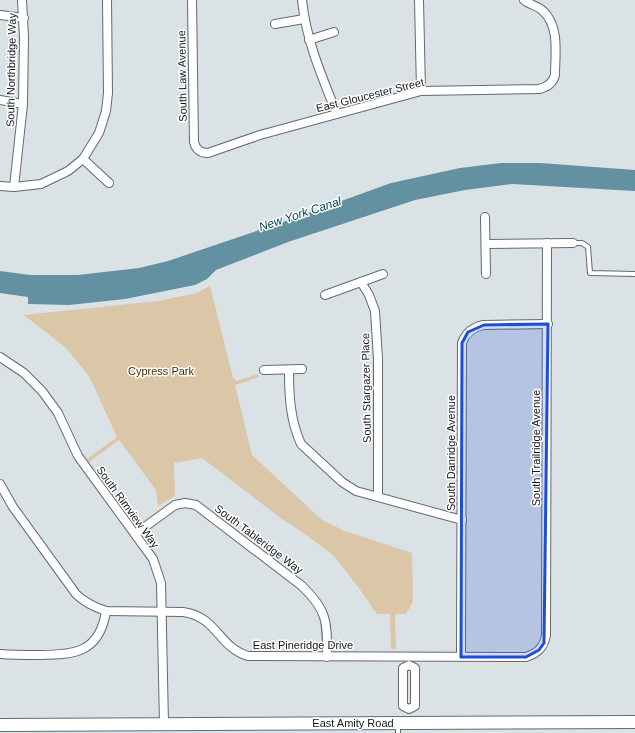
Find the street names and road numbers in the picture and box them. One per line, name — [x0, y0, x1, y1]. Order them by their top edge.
street label: South Northbridge Way — [4, 12, 18, 127]
street label: South Law Avenue — [175, 30, 189, 122]
street label: East Gloucester Street — [315, 76, 425, 114]
street label: South Stargazer Place — [359, 333, 373, 443]
street label: South Trailridge Avenue — [530, 390, 542, 506]
street label: South Danridge Avenue — [445, 395, 457, 511]
street label: South Rimview Way — [94, 464, 162, 551]
street label: South Tableridge Way — [213, 502, 306, 576]
street label: East Pineridge Drive — [253, 639, 353, 651]
street label: East Amity Road — [312, 717, 394, 729]

